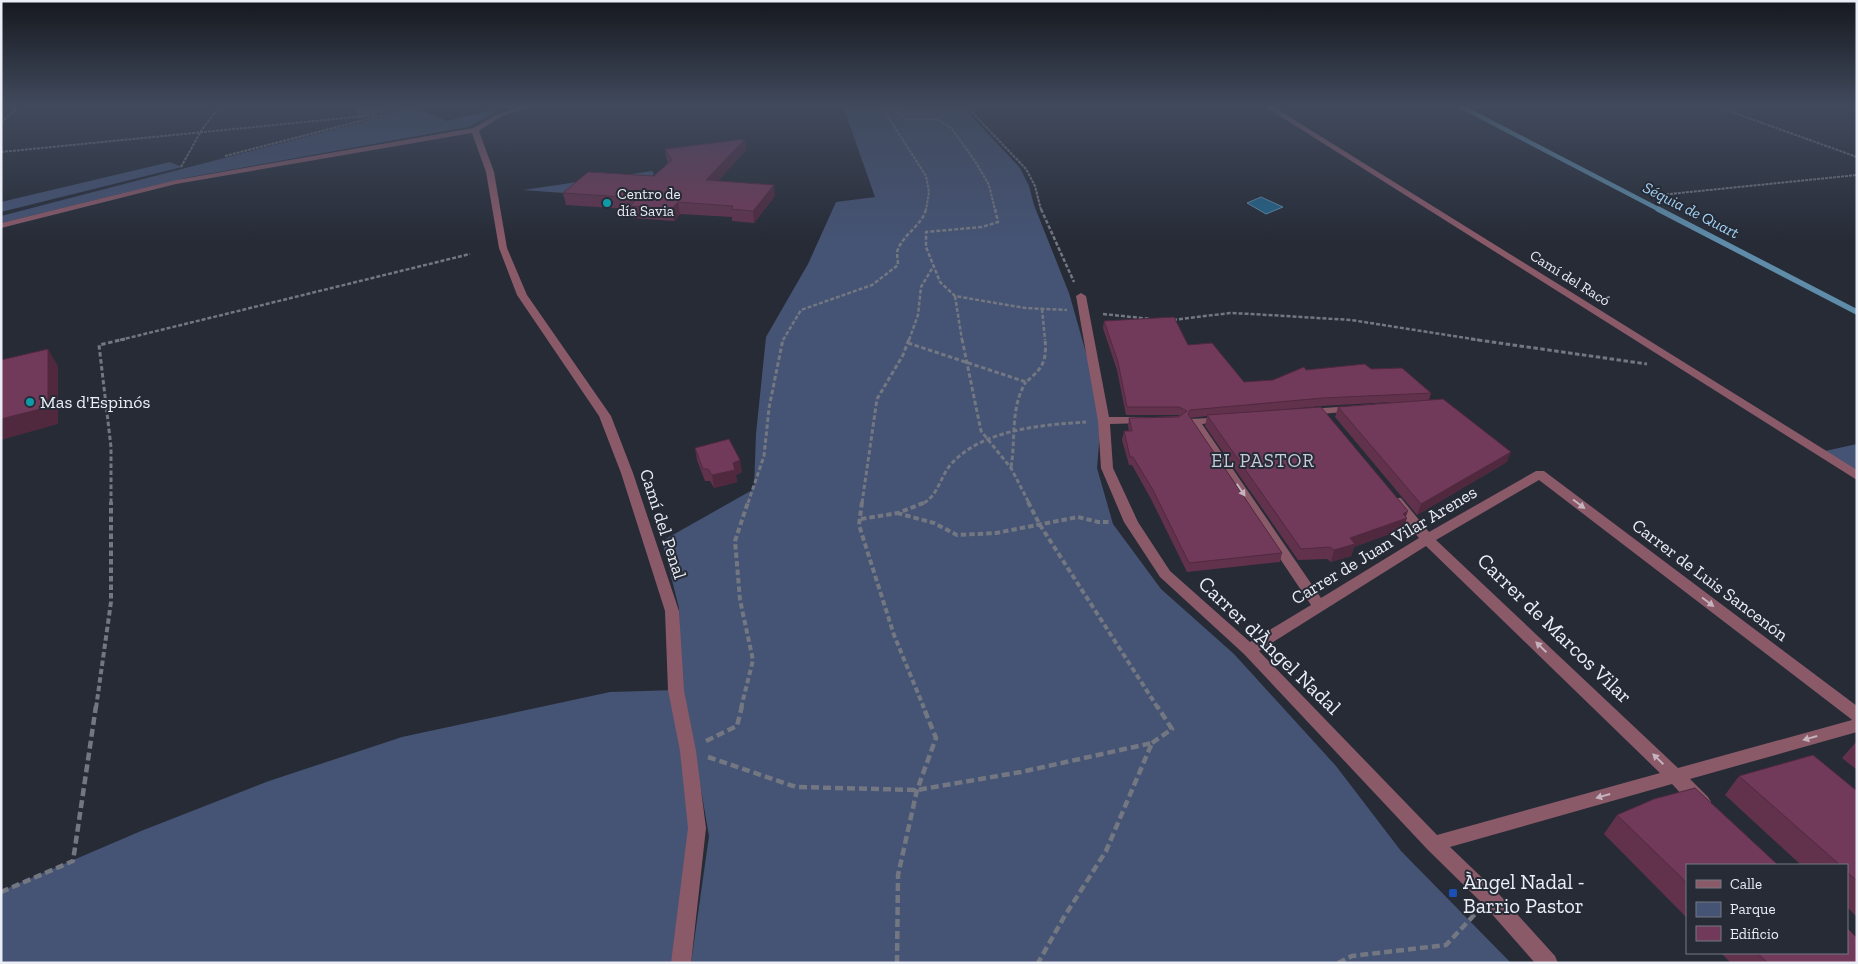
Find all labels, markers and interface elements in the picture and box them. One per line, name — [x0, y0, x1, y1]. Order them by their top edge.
water label: Séquia de Quart — [1640, 178, 1743, 243]
place label: Centro de día Savia — [617, 185, 681, 220]
marker: Centro de día Savia — [601, 197, 613, 209]
street label: Camí del Racó — [1527, 246, 1614, 310]
place label: Mas d'Espinós — [40, 391, 150, 413]
marker: Mas d'Espinós — [24, 396, 36, 408]
district label: EL PASTOR — [1211, 449, 1315, 472]
street label: Camí del Penal — [635, 466, 691, 582]
street label: Carrer de Juan Vilar Arenes — [1287, 481, 1481, 609]
one-way arrow — [1236, 483, 1246, 497]
one-way arrow — [1572, 499, 1586, 509]
street label: Carrer de Luis Sancenón — [1628, 514, 1793, 646]
street label: Carrer de Marcos Vilar — [1472, 548, 1638, 708]
street label: Carrer d'Àngel Nadal — [1194, 571, 1347, 720]
one-way arrow — [1701, 597, 1714, 608]
one-way arrow — [1535, 641, 1547, 653]
one-way arrow — [1802, 735, 1817, 743]
one-way arrow — [1652, 753, 1664, 765]
one-way arrow — [1595, 793, 1610, 801]
legend — [1686, 864, 1848, 954]
place label: Àngel Nadal - Barrio Pastor — [1463, 869, 1585, 918]
text: Calle — [1730, 875, 1762, 893]
marker: Àngel Nadal - Barrio Pastor — [1447, 887, 1459, 899]
text: Parque — [1730, 900, 1776, 918]
text: Edificio — [1730, 925, 1779, 943]

